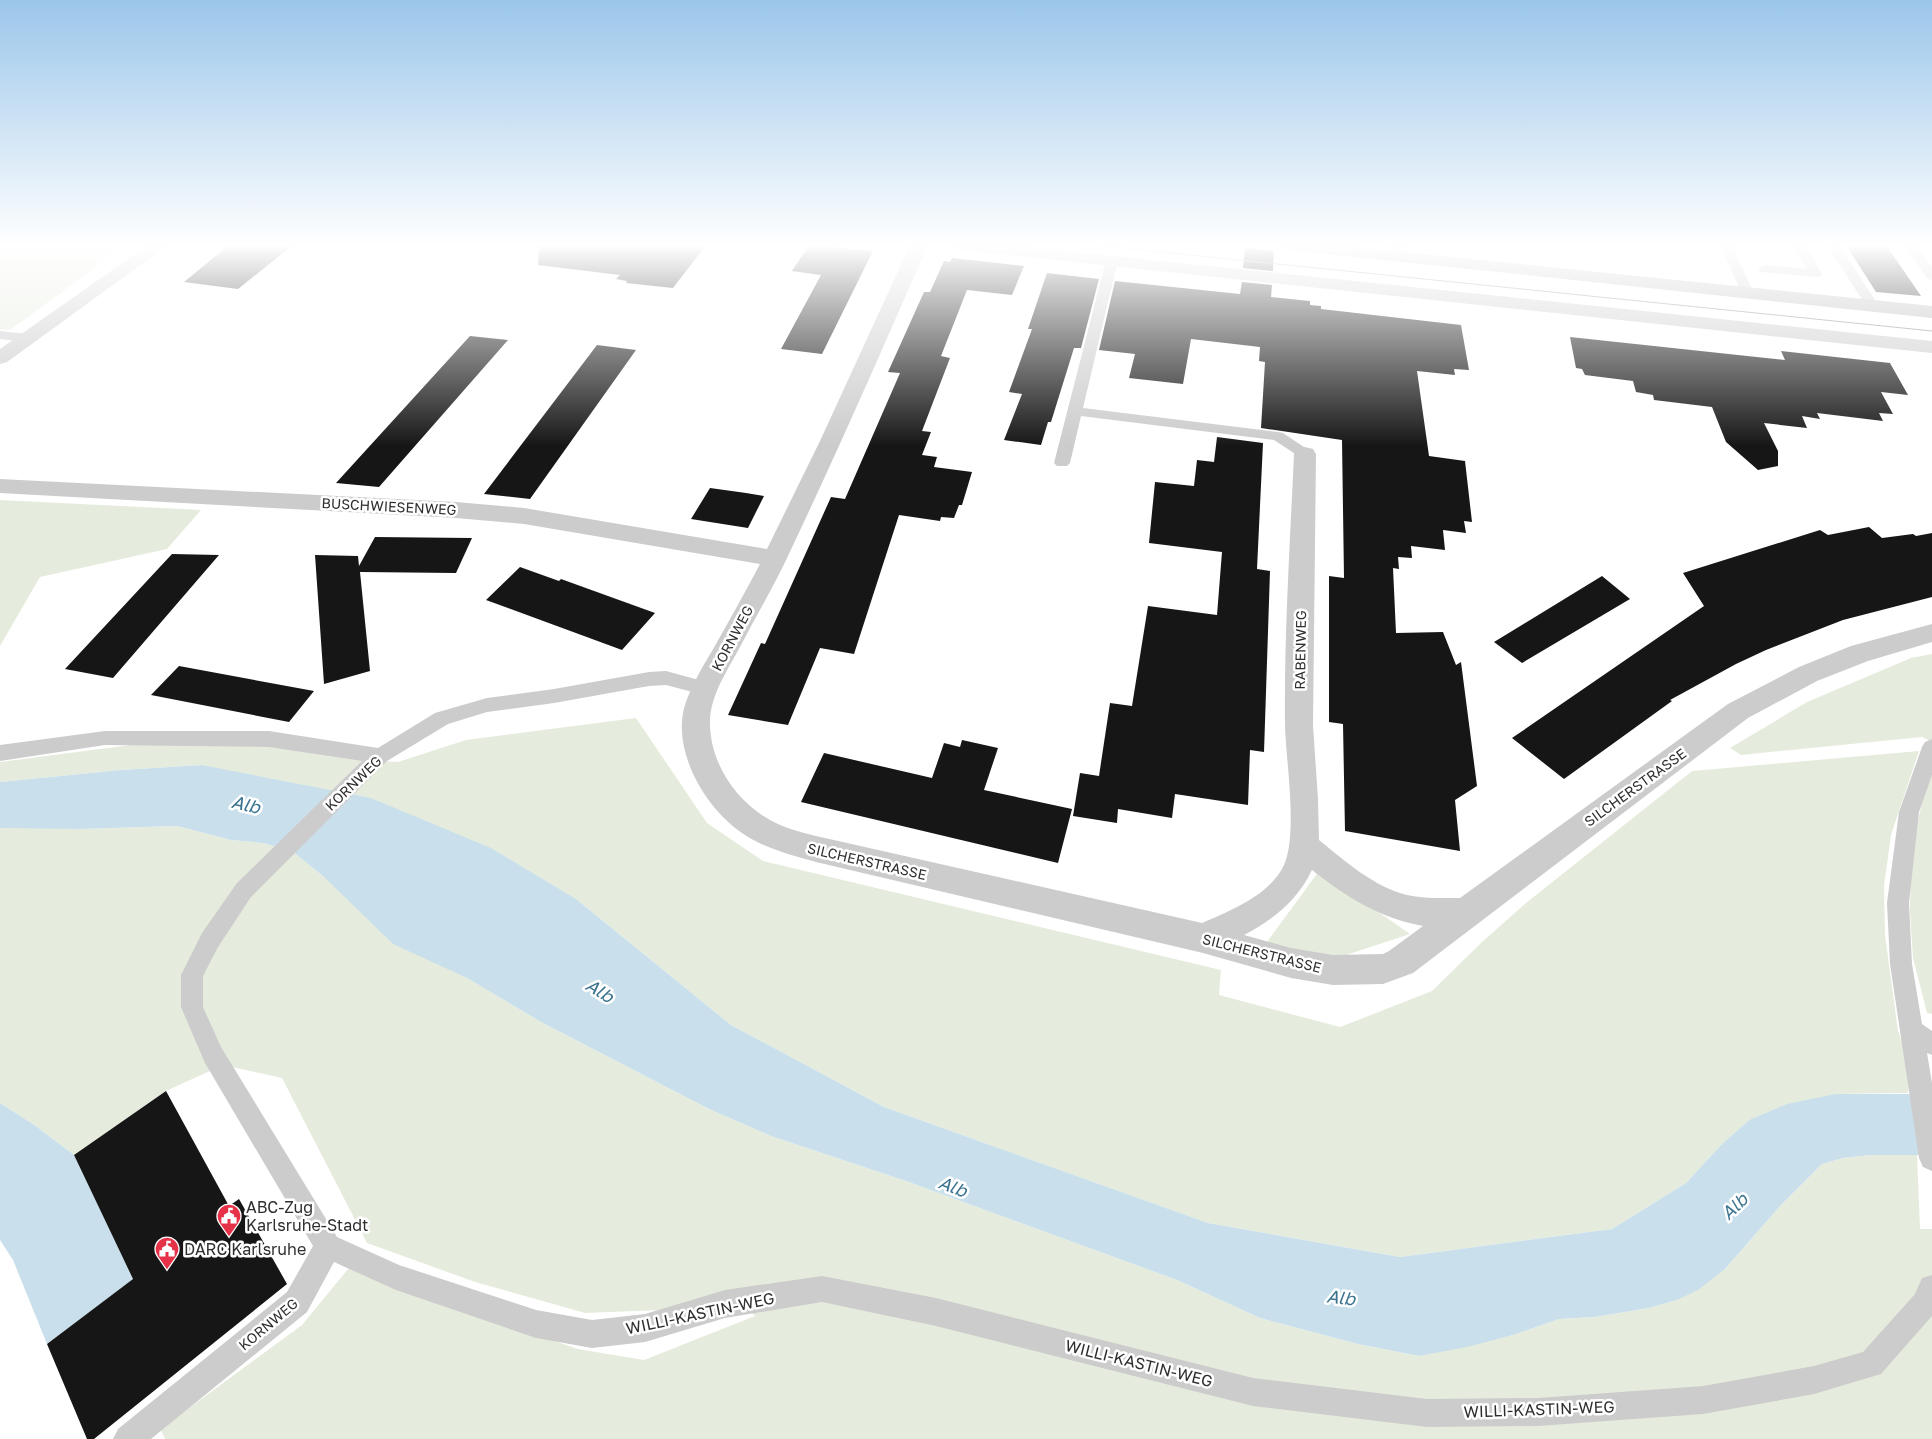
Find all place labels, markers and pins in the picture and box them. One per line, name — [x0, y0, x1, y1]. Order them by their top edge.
place label: ABC-Zug Karlsruhe-Stadt — [246, 1197, 368, 1235]
public building icon: ABC-Zug Karlsruhe-Stadt — [216, 1203, 242, 1237]
public building icon: DARC Karlsruhe — [154, 1236, 180, 1270]
place label: DARC Karlsruhe — [184, 1239, 306, 1259]

